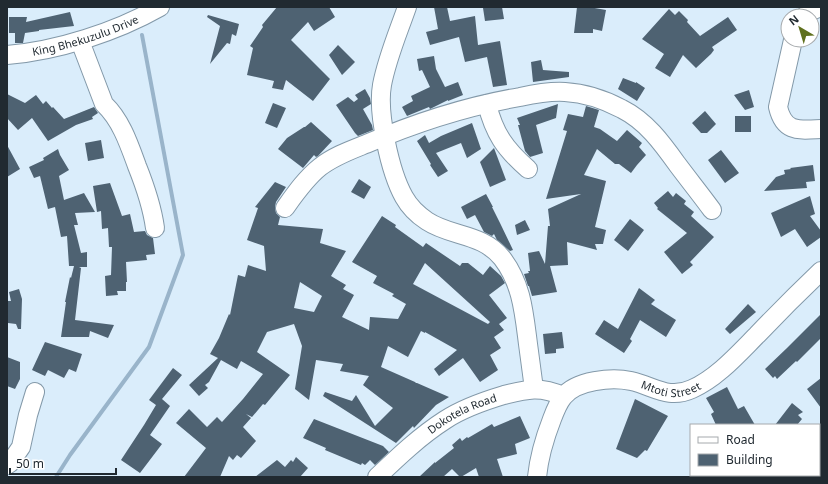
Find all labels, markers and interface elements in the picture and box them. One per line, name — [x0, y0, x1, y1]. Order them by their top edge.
north arrow — [780, 8, 820, 48]
street label: King Bhekuzulu Drive — [31, 11, 141, 59]
text: N — [785, 11, 802, 28]
street label: Mtoti Street — [639, 376, 703, 400]
street label: Dokotela Road — [424, 390, 498, 437]
legend — [690, 424, 820, 476]
text: Road — [726, 431, 755, 448]
scale bar — [10, 450, 116, 476]
text: Building — [726, 451, 773, 468]
text: 50 m — [16, 455, 44, 472]

